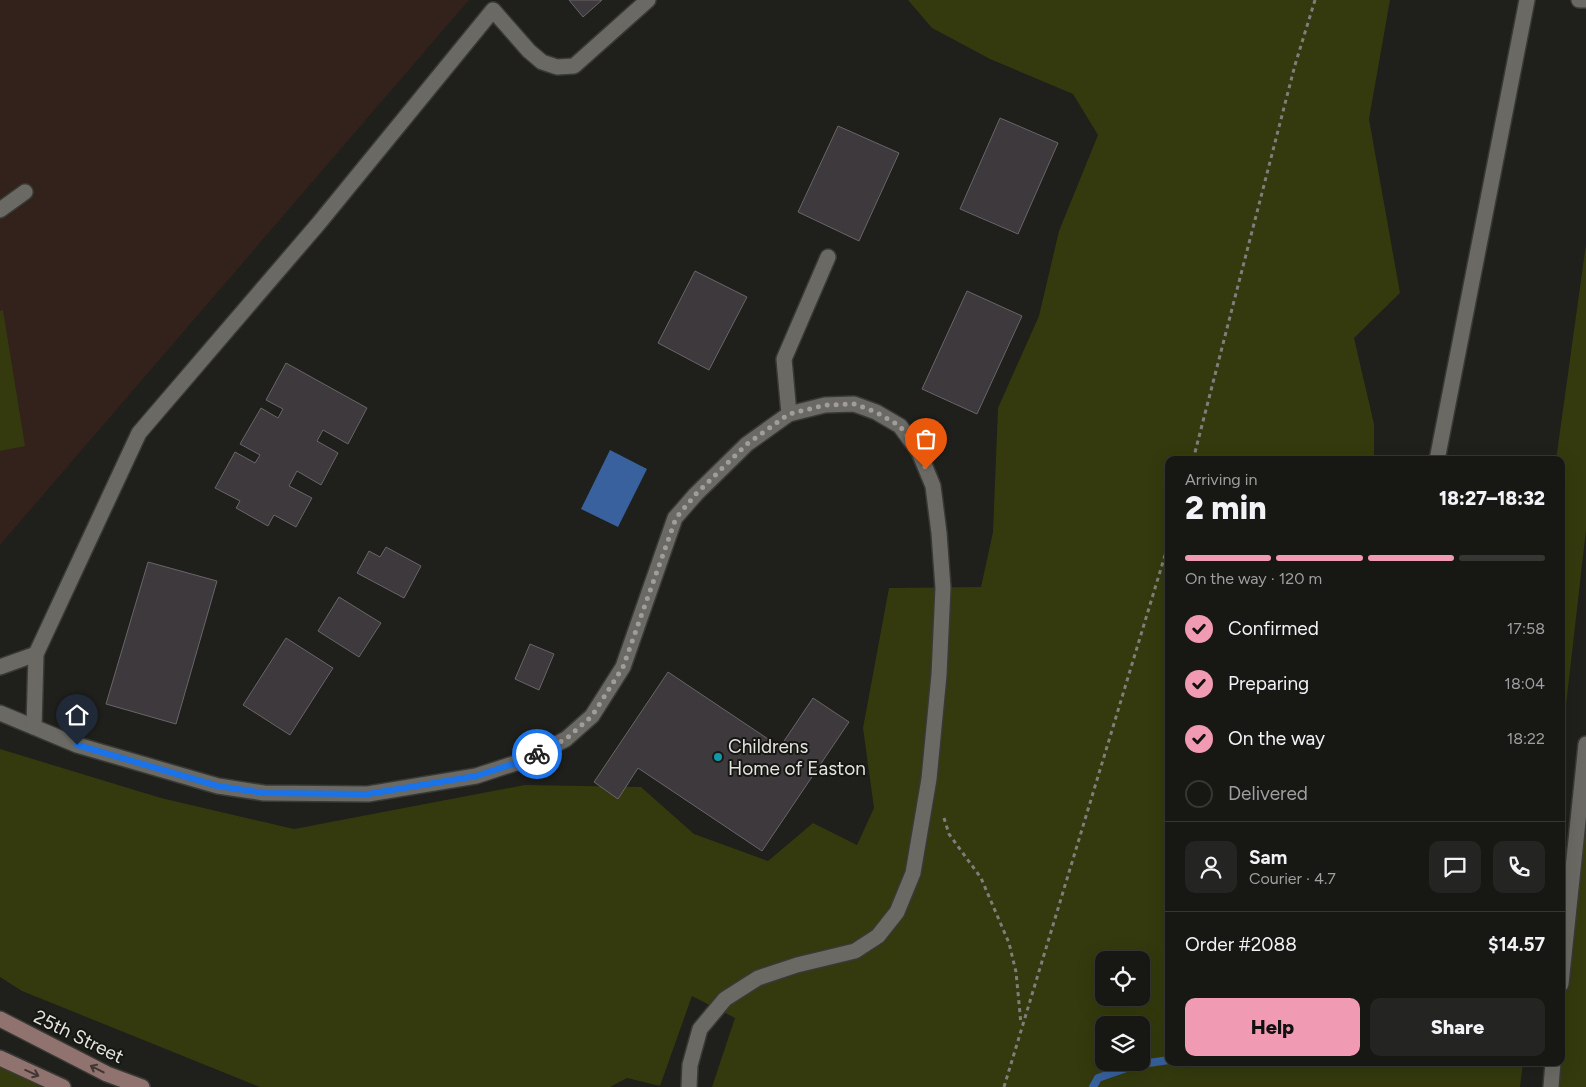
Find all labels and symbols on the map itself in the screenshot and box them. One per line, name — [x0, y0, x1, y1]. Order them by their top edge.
pin — [905, 418, 947, 469]
pin — [56, 694, 98, 745]
courier — [512, 729, 562, 779]
place label: Childrens Home of Easton — [728, 735, 866, 780]
marker: Childrens Home of Easton — [712, 751, 724, 763]
street label: 25th Street — [30, 1005, 128, 1068]
one-way arrow — [89, 1064, 104, 1074]
one-way arrow — [24, 1068, 39, 1078]

